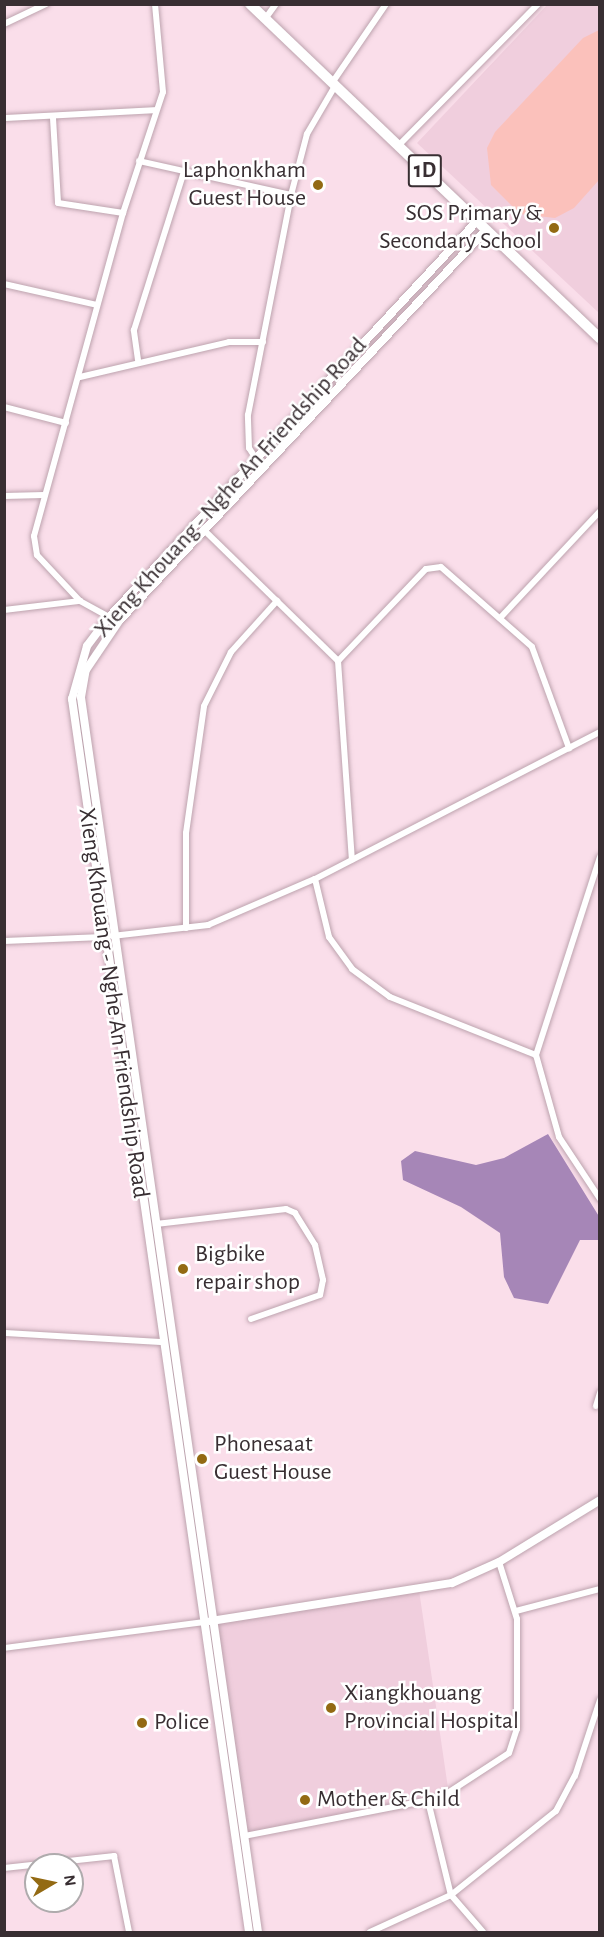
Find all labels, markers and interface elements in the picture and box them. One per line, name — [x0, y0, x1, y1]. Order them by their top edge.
road number: 1D — [407, 152, 443, 190]
place label: Laphonkham Guest House — [183, 157, 306, 213]
marker: Laphonkham Guest House — [311, 178, 325, 192]
place label: SOS Primary & Secondary School — [379, 200, 542, 256]
marker: SOS Primary & Secondary School — [547, 221, 561, 235]
street label: Xieng Khouang - Nghe An Friendship Road — [88, 332, 374, 644]
street label: Xieng Khouang - Nghe An Friendship Road — [71, 806, 155, 1200]
place label: Bigbike repair shop — [195, 1241, 300, 1297]
marker: Bigbike repair shop — [176, 1262, 190, 1276]
place label: Phonesaat Guest House — [214, 1431, 332, 1487]
marker: Phonesaat Guest House — [195, 1452, 209, 1466]
place label: Xiangkhouang Provincial Hospital — [344, 1680, 519, 1736]
marker: Xiangkhouang Provincial Hospital — [322, 1699, 340, 1717]
place label: Police — [154, 1709, 209, 1737]
marker: Police — [135, 1716, 149, 1730]
place label: Mother & Child — [317, 1786, 460, 1814]
marker: Mother & Child — [298, 1793, 312, 1807]
north arrow — [24, 1853, 84, 1913]
text: N — [61, 1874, 79, 1887]

